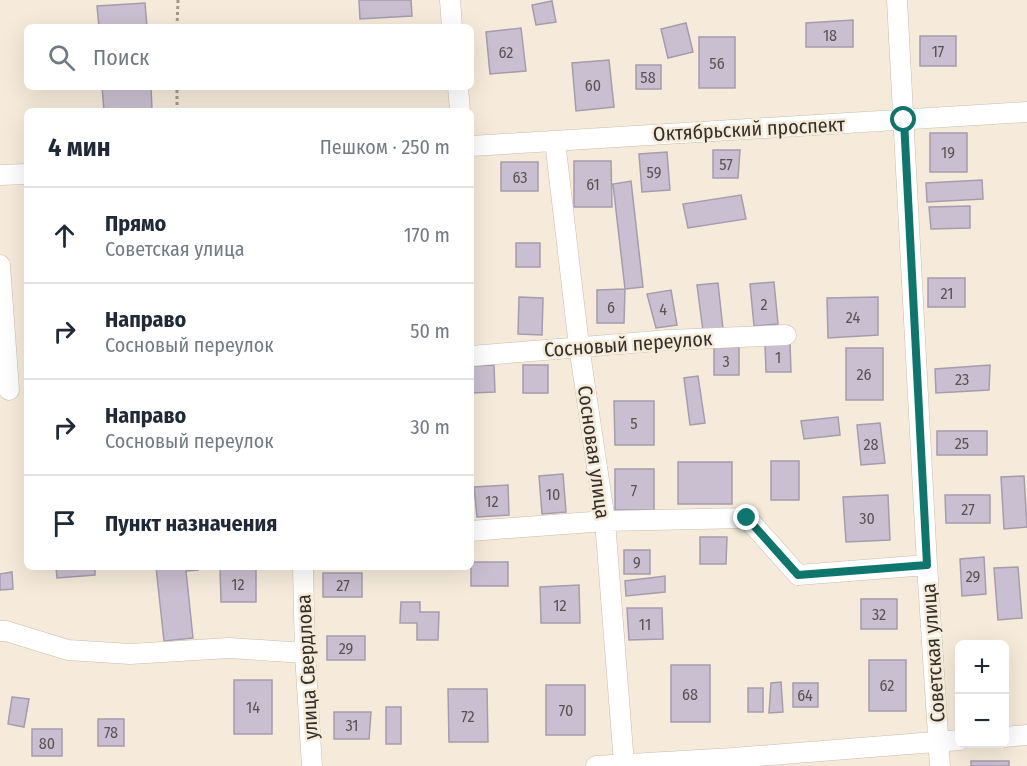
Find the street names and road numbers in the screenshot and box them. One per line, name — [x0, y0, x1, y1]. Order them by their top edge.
street label: Октябрьский проспект — [652, 112, 847, 146]
street label: Сосновый переулок — [543, 326, 714, 362]
street label: Сосновая улица — [573, 384, 615, 520]
street label: Советская улица — [916, 583, 950, 723]
street label: улица Свердлова — [291, 594, 323, 740]

